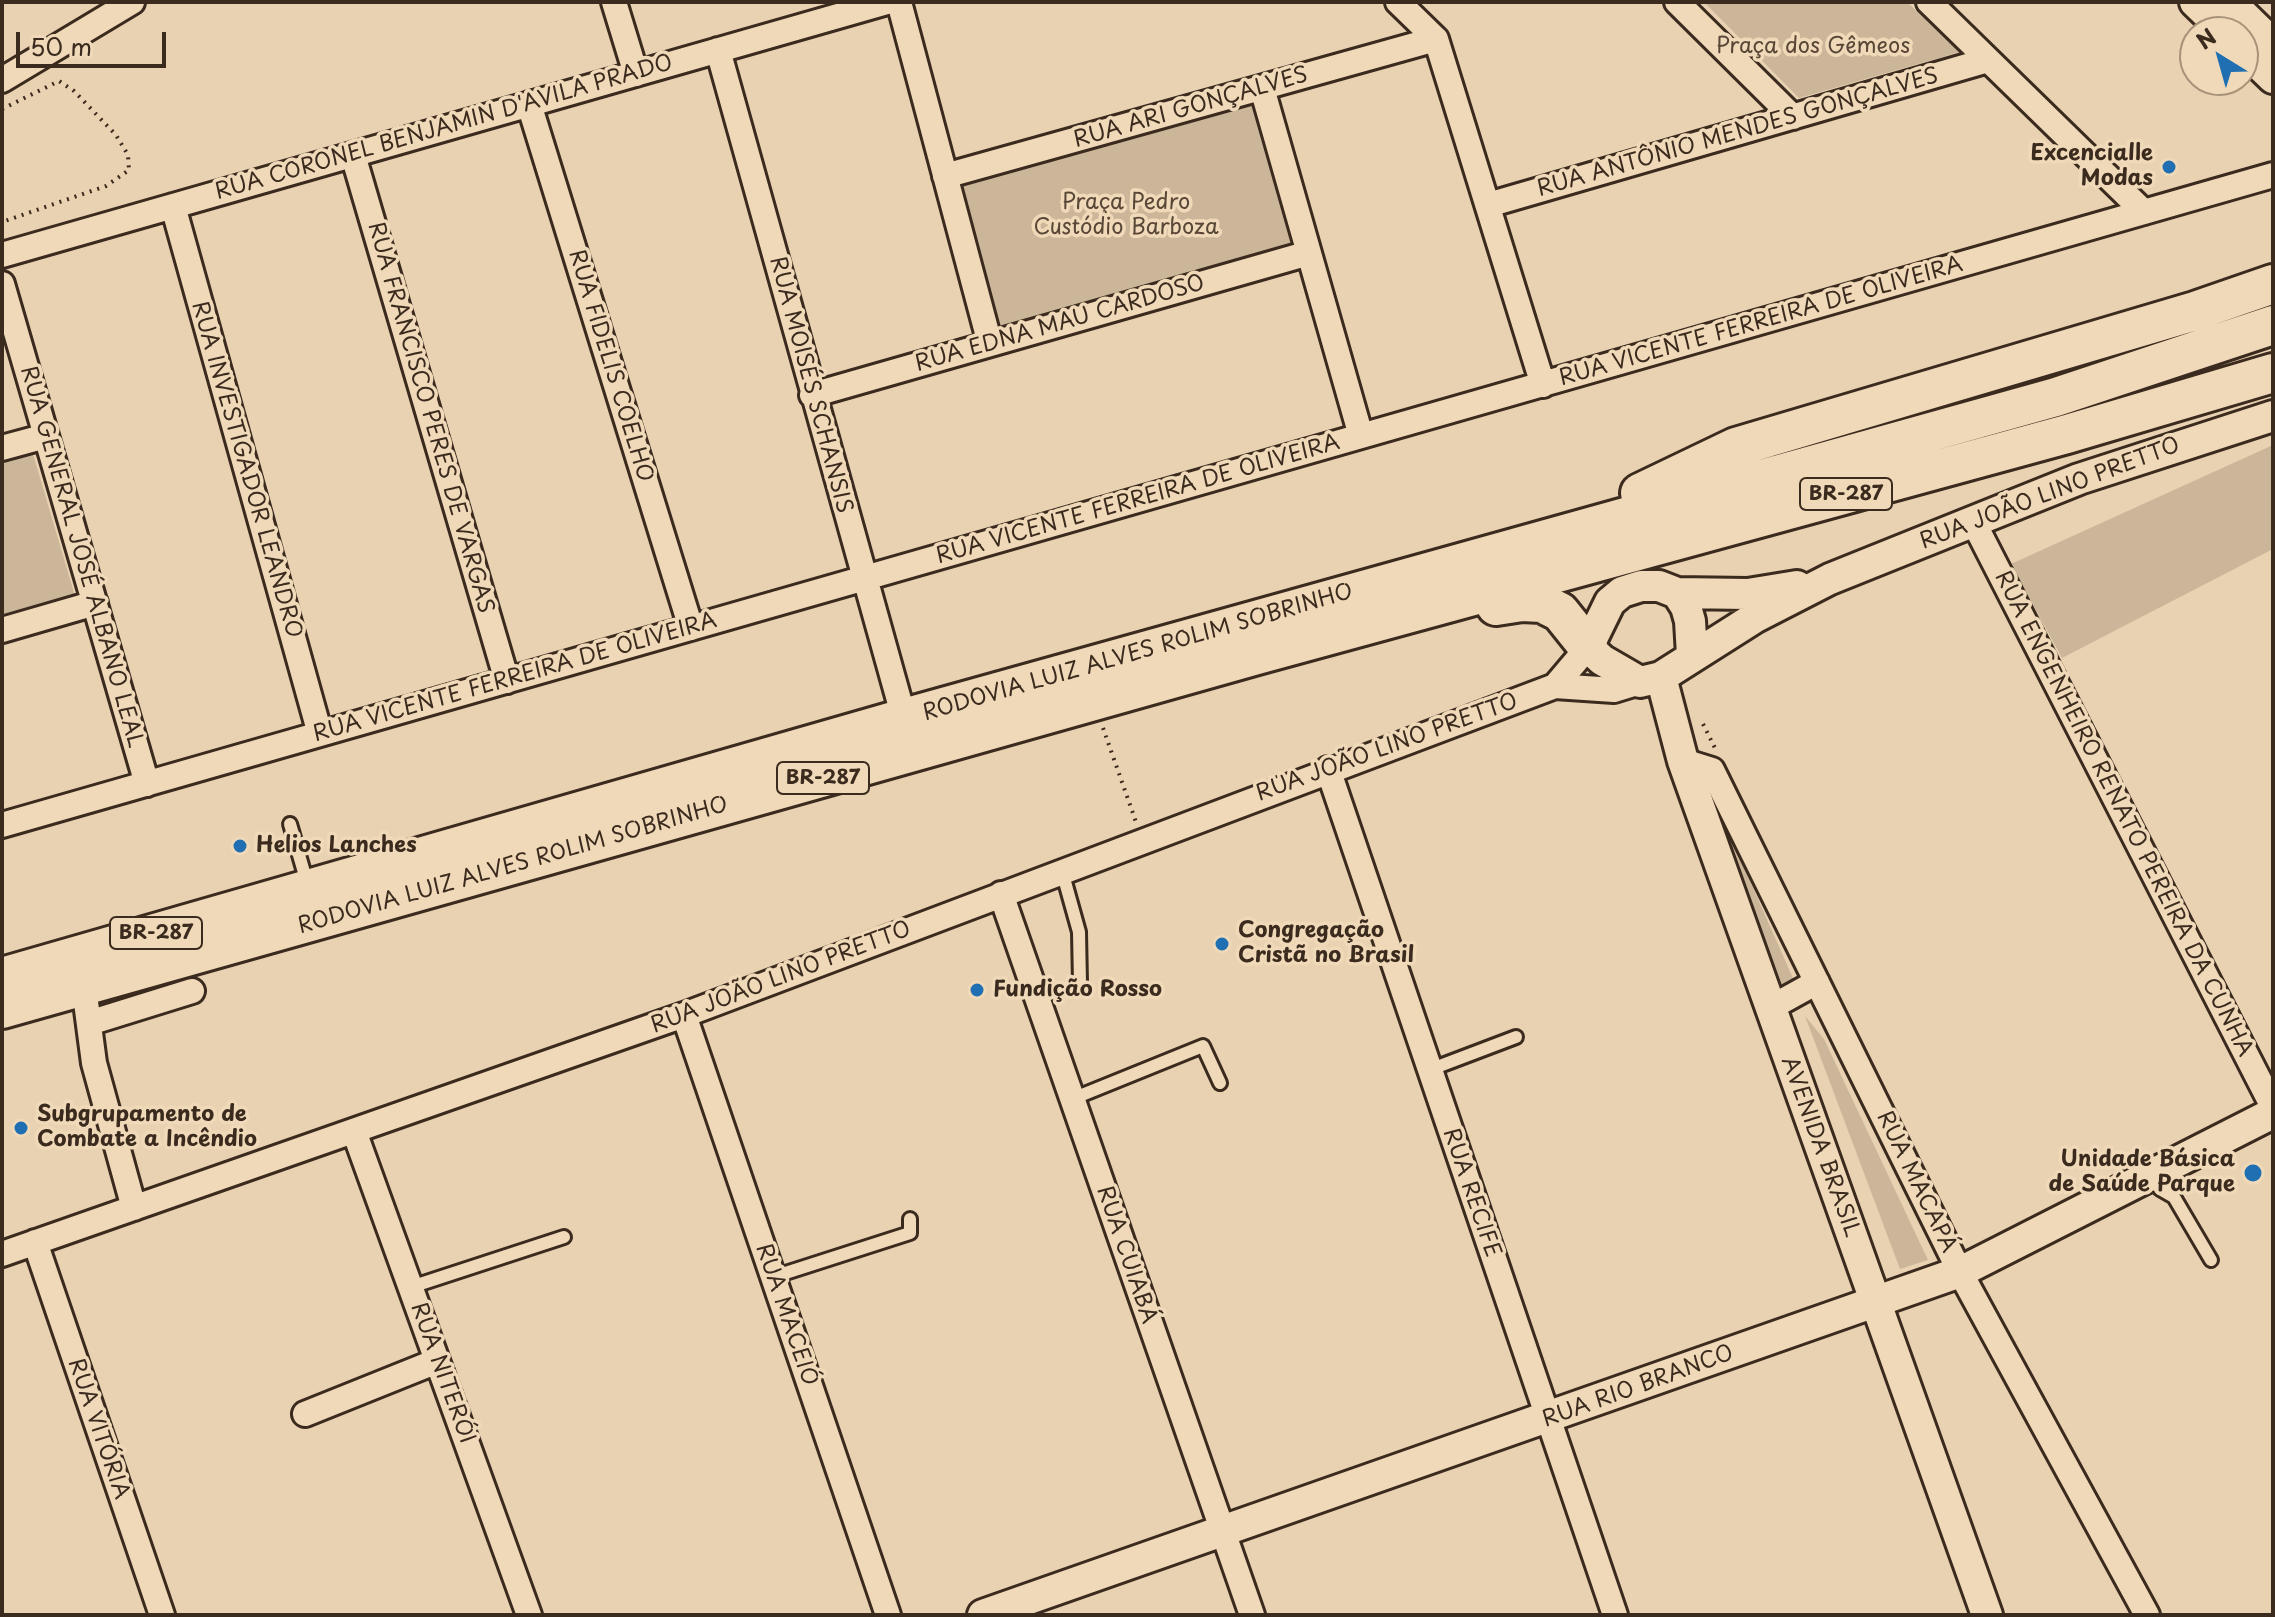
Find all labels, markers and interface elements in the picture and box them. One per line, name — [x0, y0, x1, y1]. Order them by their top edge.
scale bar — [20, 16, 170, 66]
north arrow — [2179, 16, 2259, 96]
text: N — [2189, 20, 2222, 56]
text: 50 m — [30, 28, 92, 64]
park label: Praça dos Gêmeos — [1716, 34, 1910, 60]
street label: RUA CORONEL BENJAMIN D'AVILA PRADO — [212, 50, 676, 206]
street label: RUA ARI GONÇALVES — [1071, 62, 1311, 154]
street label: RUA ANTÔNIO MENDES GONÇALVES — [1534, 63, 1942, 203]
place label: Excencialle Modas — [2030, 141, 2153, 192]
marker: Excencialle Modas — [2160, 158, 2178, 176]
park label: Praça Pedro Custódio Barboza — [1033, 190, 1219, 242]
street label: RUA FRANCISCO PERES DE VARGAS — [361, 219, 499, 617]
street label: RUA FIDELIS COELHO — [562, 247, 658, 485]
street label: RUA VICENTE FERREIRA DE OLIVEIRA — [1556, 252, 1966, 392]
street label: RUA MOISÉS SCHANSIS — [763, 254, 857, 516]
street label: RUA EDNA MAU CARDOSO — [912, 270, 1208, 378]
street label: RUA INVESTIGADOR LEANDRO — [185, 299, 307, 641]
street label: RUA GENERAL JOSÉ ALBANO LEAL — [14, 363, 148, 751]
street label: RUA VICENTE FERREIRA DE OLIVEIRA — [933, 430, 1343, 570]
street label: RUA JOÃO LINO PRETTO — [1916, 432, 2184, 556]
road number: BR-287 — [1800, 478, 1892, 510]
street label: RUA ENGENHEIRO RENATO PEREIRA DA CUNHA — [1988, 567, 2258, 1061]
street label: RODOVIA LUIZ ALVES ROLIM SOBRINHO — [920, 579, 1356, 727]
street label: RUA VICENTE FERREIRA DE OLIVEIRA — [310, 608, 720, 748]
street label: RUA JOÃO LINO PRETTO — [1253, 688, 1521, 808]
road number: BR-287 — [777, 762, 869, 794]
street label: RODOVIA LUIZ ALVES ROLIM SOBRINHO — [295, 792, 731, 940]
place label: Helios Lanches — [256, 833, 417, 859]
marker: Helios Lanches — [231, 837, 249, 855]
street label: RUA JOÃO LINO PRETTO — [647, 916, 915, 1040]
road number: BR-287 — [110, 917, 202, 949]
place label: Congregação Cristã no Brasil — [1238, 918, 1414, 970]
marker: Congregação Cristã no Brasil — [1213, 935, 1231, 953]
place label: Fundição Rosso — [993, 977, 1162, 1003]
marker: Fundição Rosso — [968, 981, 986, 999]
street label: AVENIDA BRASIL — [1775, 1053, 1865, 1241]
place label: Subgrupamento de Combate a Incêndio — [37, 1102, 257, 1154]
street label: RUA MACAPÁ — [1870, 1107, 1962, 1257]
marker: Subgrupamento de Combate a Incêndio — [12, 1119, 30, 1137]
street label: RUA RECIFE — [1437, 1125, 1505, 1261]
place label: Unidade Básica de Saúde Parque — [2049, 1147, 2235, 1198]
marker: Unidade Básica de Saúde Parque — [2242, 1162, 2264, 1184]
street label: RUA CUIABÁ — [1090, 1183, 1162, 1327]
street label: RUA MACEIÓ — [749, 1240, 823, 1390]
street label: RUA NITERÓI — [404, 1299, 480, 1447]
street label: RUA RIO BRANCO — [1539, 1340, 1737, 1434]
street label: RUA VITÓRIA — [62, 1355, 134, 1503]

